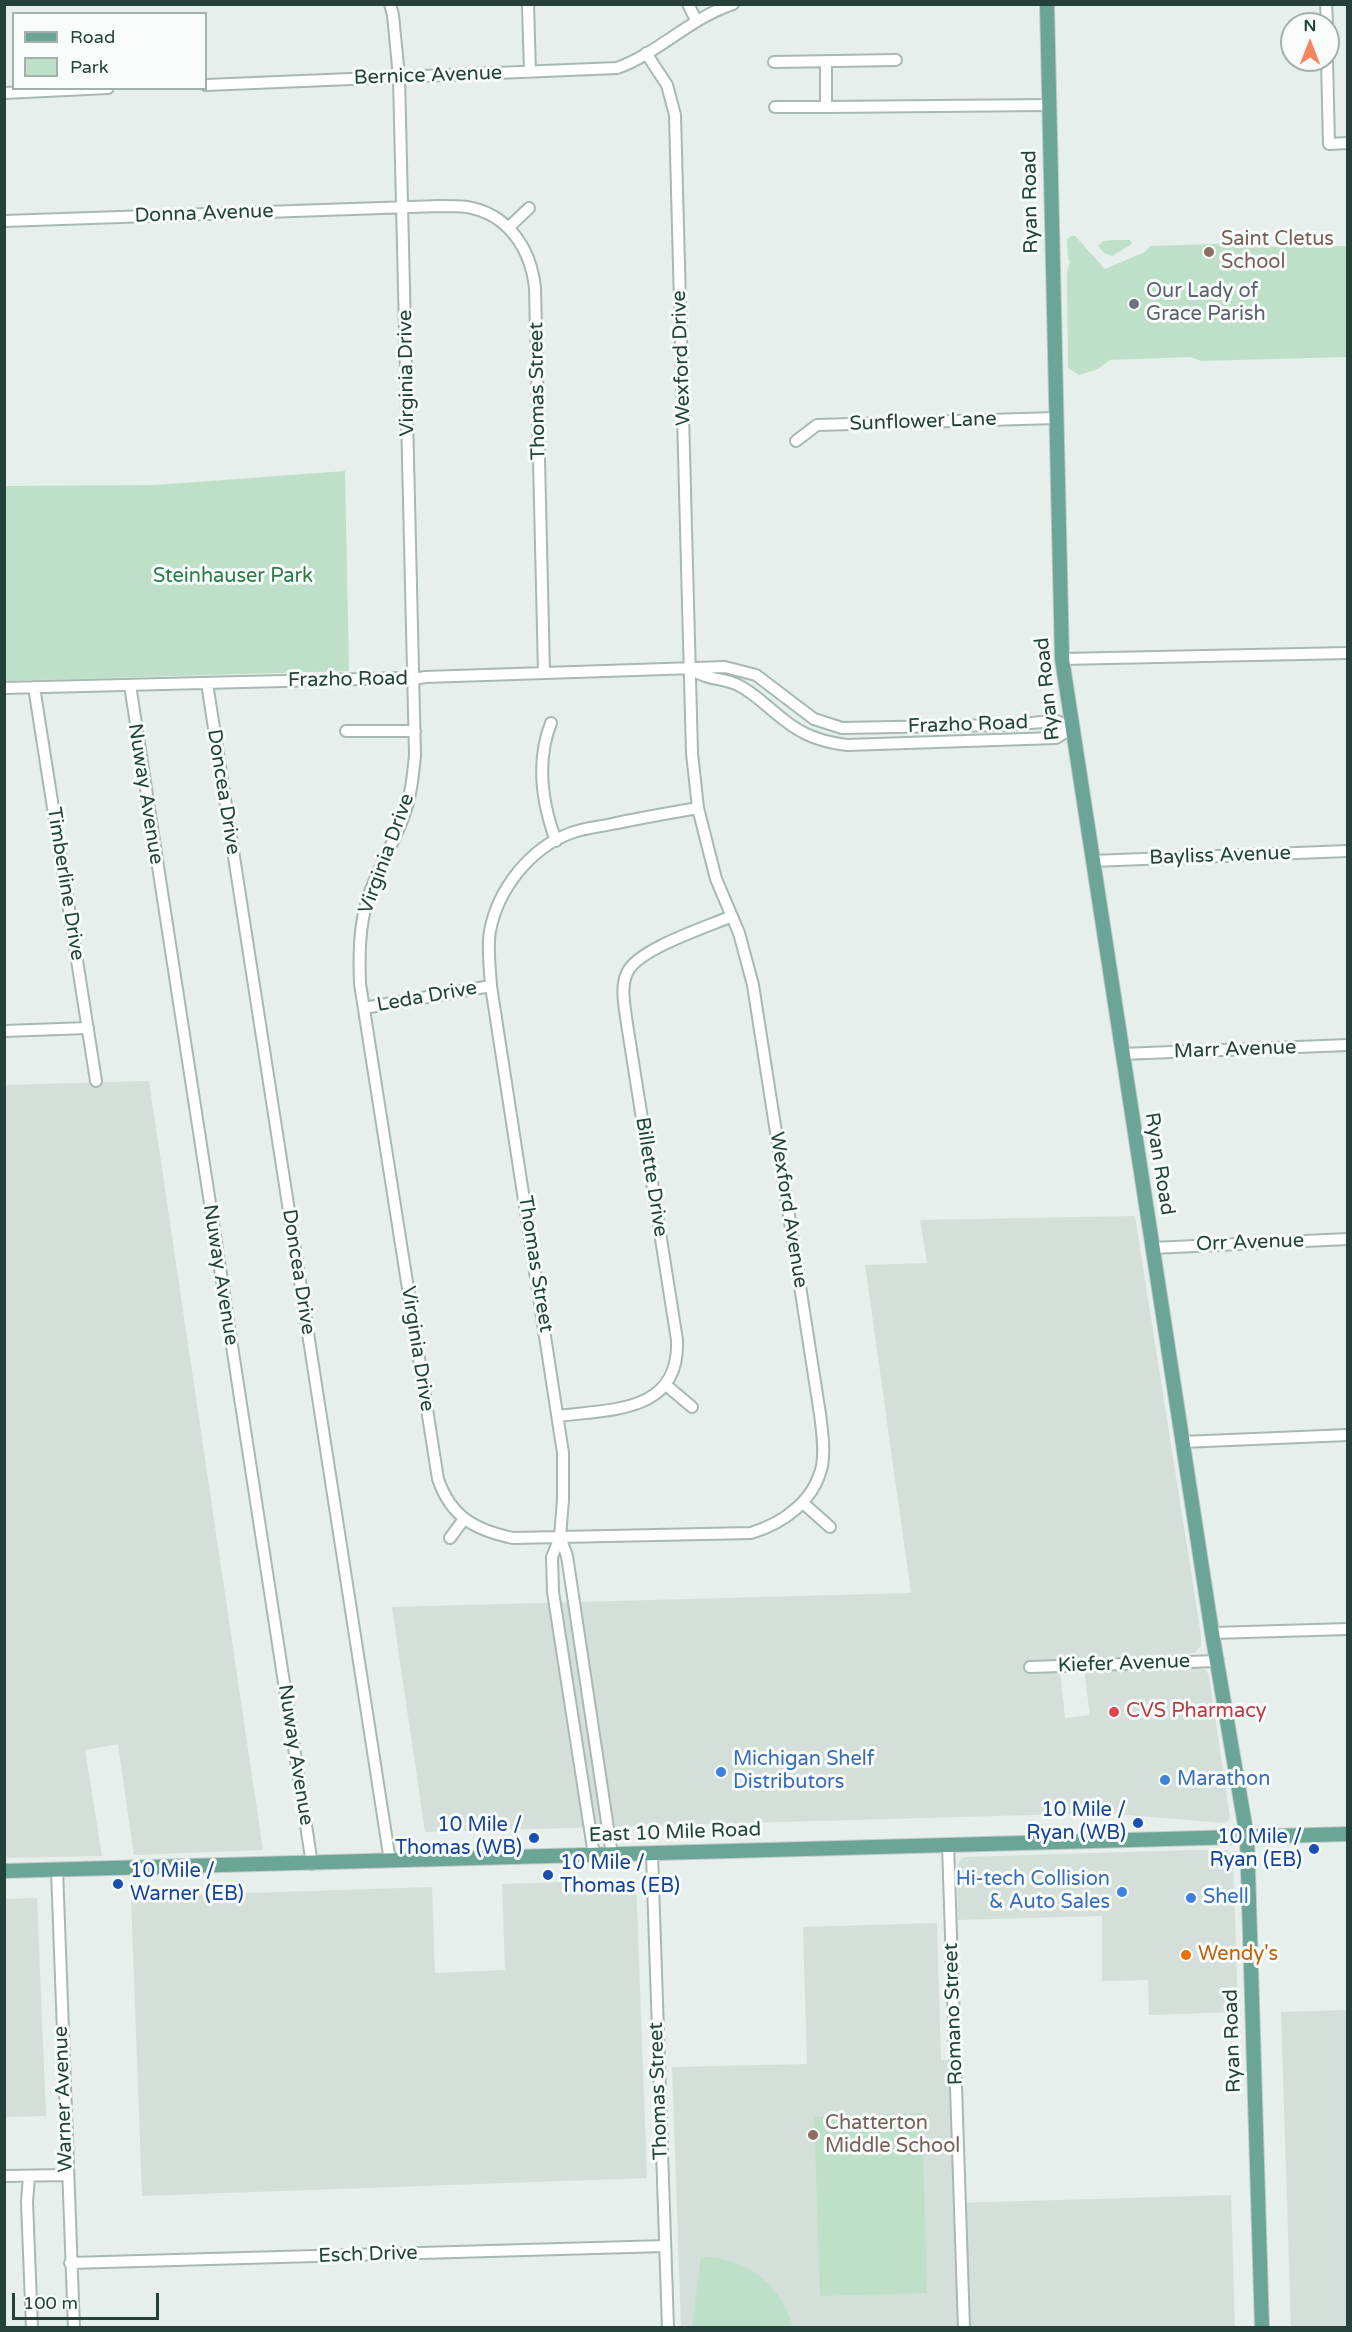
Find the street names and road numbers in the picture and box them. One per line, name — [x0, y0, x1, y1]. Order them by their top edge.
street label: Bernice Avenue — [353, 61, 503, 91]
street label: Ryan Road — [1018, 150, 1044, 254]
street label: Donna Avenue — [134, 200, 274, 228]
street label: Wexford Drive — [668, 290, 696, 426]
street label: Virginia Drive — [394, 310, 420, 436]
street label: Thomas Street — [525, 322, 551, 460]
street label: Sunflower Lane — [849, 407, 997, 437]
street label: Ryan Road — [1031, 636, 1065, 742]
street label: Frazho Road — [288, 667, 408, 693]
street label: Frazho Road — [907, 711, 1029, 739]
street label: Nuway Avenue — [122, 722, 168, 866]
street label: Doncea Drive — [201, 728, 245, 856]
street label: Virginia Drive — [354, 790, 420, 918]
street label: Timberline Drive — [41, 806, 89, 962]
street label: Bayliss Avenue — [1149, 842, 1291, 870]
street label: Leda Drive — [375, 976, 479, 1018]
street label: Marr Avenue — [1173, 1036, 1297, 1064]
street label: Ryan Road — [1139, 1111, 1179, 1217]
street label: Billette Drive — [630, 1115, 672, 1239]
street label: Wexford Avenue — [764, 1130, 812, 1290]
street label: Thomas Street — [512, 1194, 558, 1334]
street label: Nuway Avenue — [197, 1203, 243, 1347]
street label: Doncea Drive — [276, 1208, 320, 1336]
street label: Orr Avenue — [1196, 1229, 1304, 1257]
street label: Virginia Drive — [395, 1285, 439, 1413]
street label: Kiefer Avenue — [1057, 1650, 1191, 1678]
street label: Nuway Avenue — [272, 1683, 318, 1827]
street label: East 10 Mile Road — [588, 1818, 762, 1848]
street label: Romano Street — [940, 1942, 968, 2086]
street label: Ryan Road — [1219, 1989, 1247, 2093]
street label: Thomas Street — [645, 2022, 673, 2160]
street label: Warner Avenue — [49, 2025, 79, 2173]
street label: Esch Drive — [318, 2241, 418, 2269]

